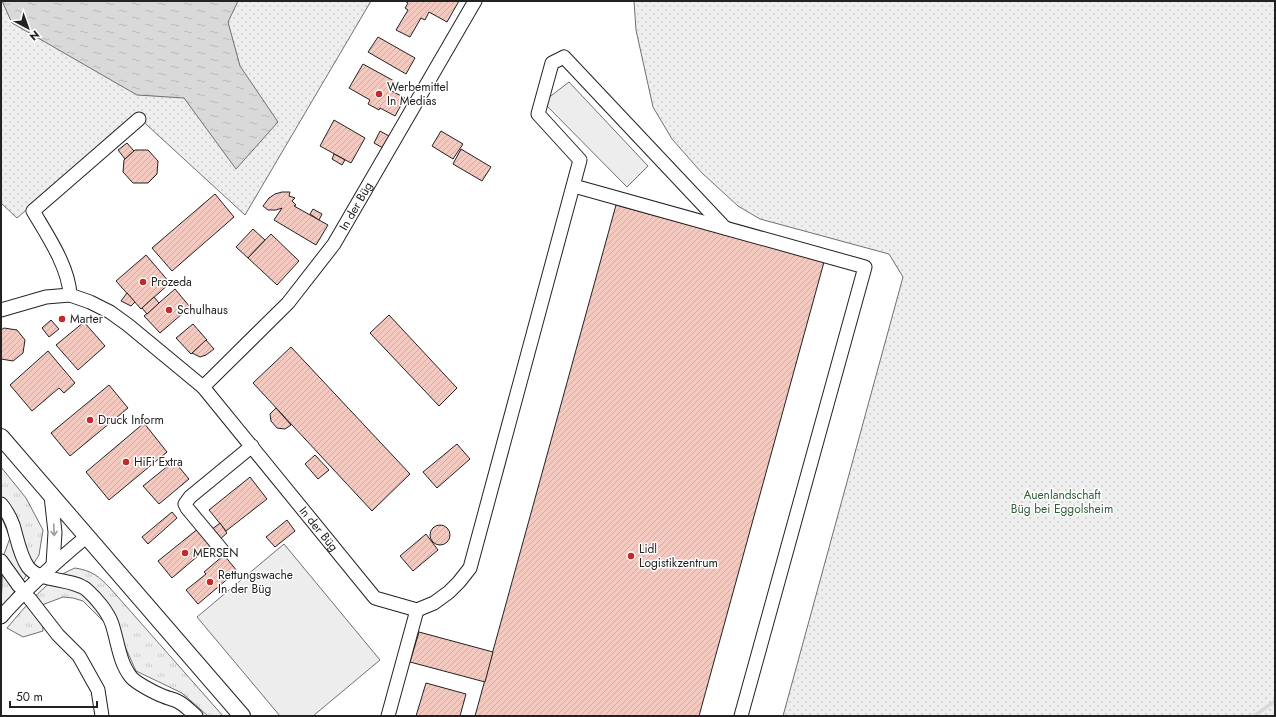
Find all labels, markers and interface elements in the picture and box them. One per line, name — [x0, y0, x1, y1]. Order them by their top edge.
north arrow — [8, 8, 48, 48]
text: N — [26, 27, 43, 44]
place label: Werbemittel In Medias — [387, 78, 448, 110]
marker: Werbemittel In Medias — [374, 89, 384, 99]
street label: In der Büg — [335, 179, 377, 234]
place label: Prozeda — [151, 273, 192, 291]
marker: Prozeda — [138, 277, 148, 287]
place label: Schulhaus — [177, 301, 228, 319]
marker: Schulhaus — [164, 305, 174, 315]
place label: Marter — [70, 310, 104, 328]
marker: Marter — [57, 314, 67, 324]
place label: Druck Inform — [98, 411, 164, 429]
marker: Druck Inform — [85, 415, 95, 425]
place label: HiFi Extra — [134, 453, 183, 471]
marker: HiFi Extra — [121, 457, 131, 467]
park label: Auenlandschaft Büg bei Eggolsheim — [1011, 486, 1113, 518]
street label: In der Büg — [295, 502, 343, 555]
one-way arrow — [51, 523, 58, 536]
place label: Lidl Logistikzentrum — [639, 540, 718, 572]
place label: MERSEN — [193, 544, 239, 562]
marker: MERSEN — [180, 548, 190, 558]
marker: Lidl Logistikzentrum — [626, 551, 636, 561]
place label: Rettungswache In der Büg — [218, 566, 293, 598]
marker: Rettungswache In der Büg — [205, 577, 215, 587]
scale bar — [10, 683, 97, 709]
text: 50 m — [16, 688, 43, 706]

